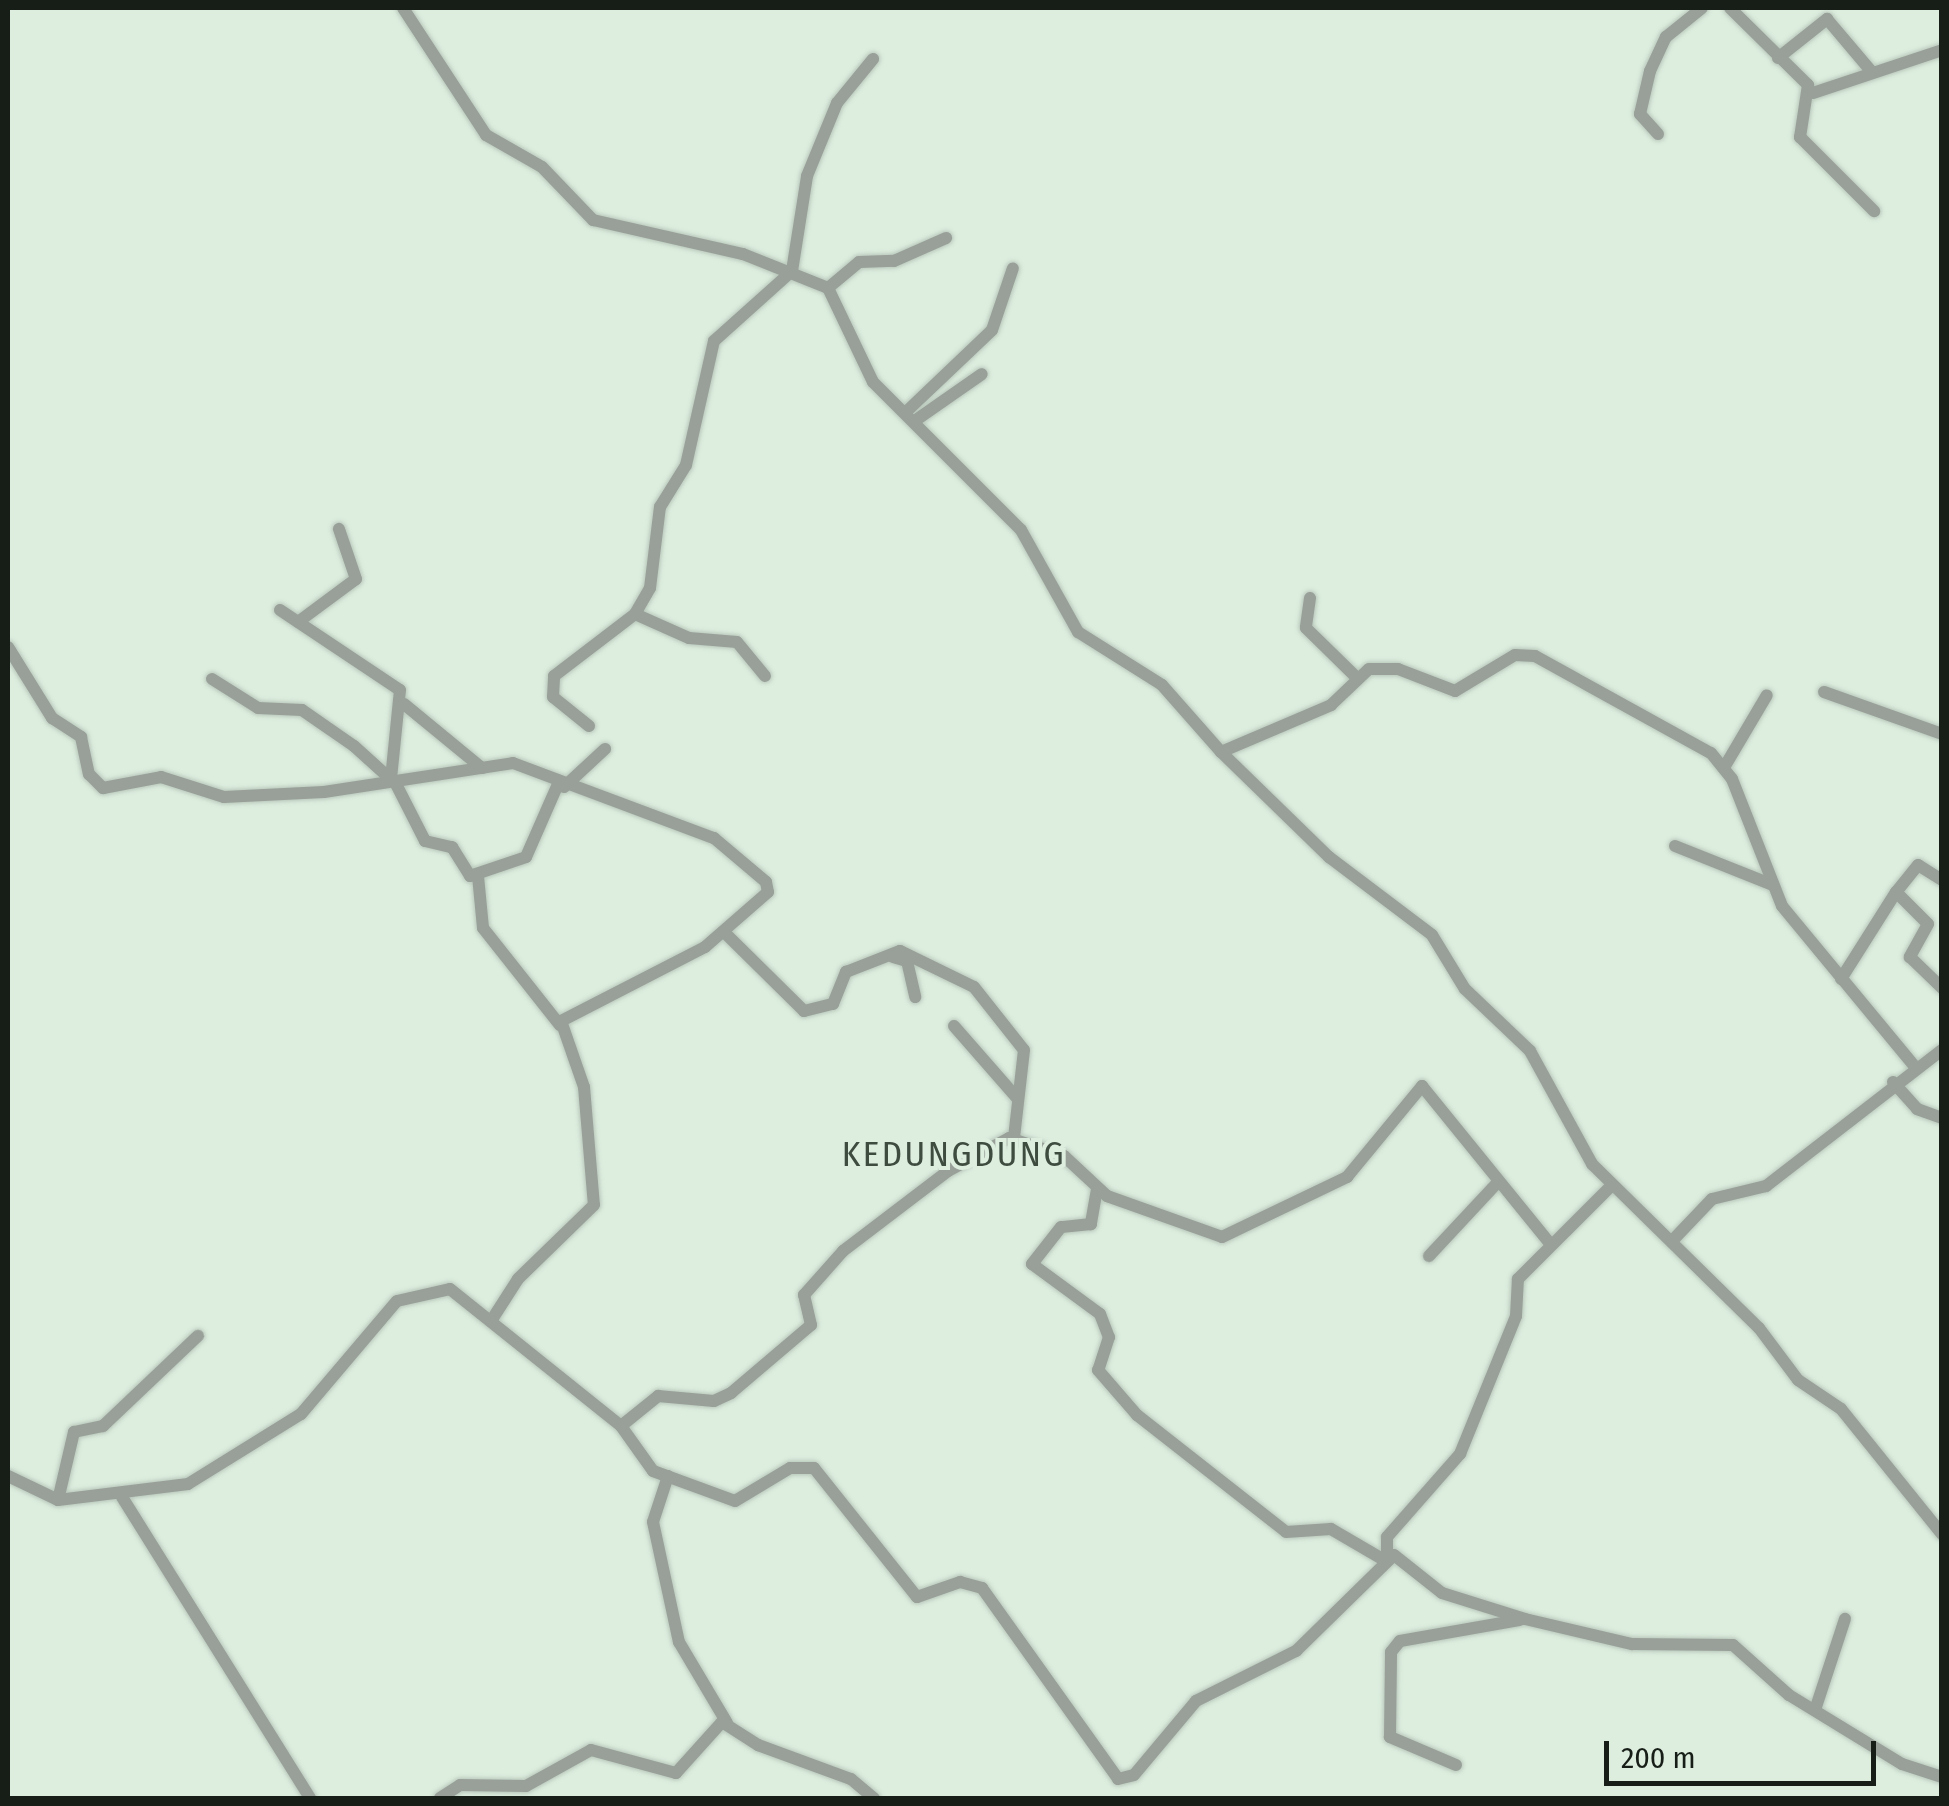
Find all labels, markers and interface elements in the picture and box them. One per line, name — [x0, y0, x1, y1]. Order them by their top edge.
district label: KEDUNGDUNG — [842, 1133, 1066, 1175]
scale bar — [1609, 1721, 1882, 1783]
text: 200 m — [1621, 1740, 1696, 1776]

